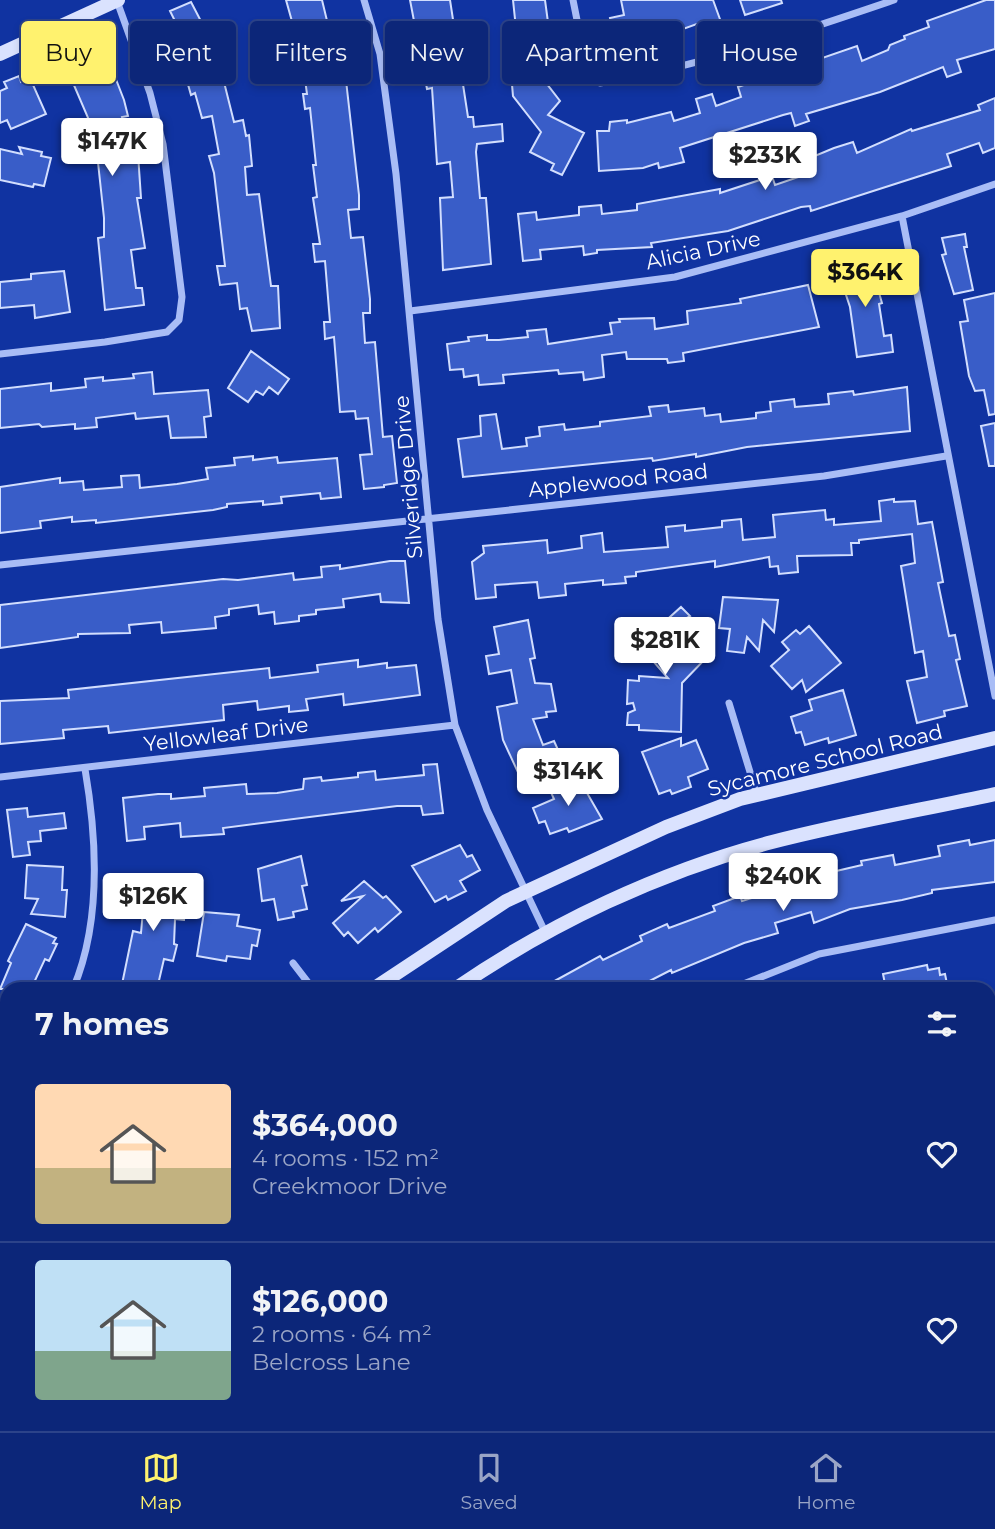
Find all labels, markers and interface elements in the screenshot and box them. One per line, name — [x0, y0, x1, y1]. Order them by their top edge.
chip: Buy — [21, 21, 116, 84]
chip: Rent — [130, 21, 236, 84]
chip: Filters — [250, 21, 371, 84]
chip: New — [385, 21, 488, 84]
chip: Apartment — [502, 21, 683, 84]
chip: House — [697, 21, 822, 84]
pin: $147K — [63, 118, 161, 178]
text: $147K — [77, 127, 147, 155]
pin: $233K — [716, 132, 814, 192]
text: $233K — [729, 141, 801, 169]
street label: Alicia Drive — [643, 226, 763, 274]
pin: $364K — [816, 250, 914, 309]
text: $364K — [827, 258, 903, 286]
street label: Silveridge Drive — [388, 394, 428, 560]
street label: Applewood Road — [527, 458, 709, 502]
pin: $281K — [616, 618, 714, 677]
text: $281K — [630, 626, 700, 654]
street label: Yellowleaf Drive — [142, 712, 310, 756]
street label: Sycamore School Road — [705, 719, 945, 801]
pin: $314K — [519, 748, 617, 808]
text: $314K — [533, 757, 603, 785]
pin: $240K — [734, 853, 832, 913]
text: $240K — [745, 862, 821, 890]
pin: $126K — [104, 874, 202, 933]
text: $126K — [119, 882, 187, 910]
icon: filters — [923, 1005, 961, 1043]
text: 7 homes — [35, 1006, 169, 1043]
text: $364,000 — [252, 1107, 398, 1144]
icon: home — [91, 1112, 175, 1196]
icon: heart — [923, 1135, 961, 1173]
text: 4 rooms · 152 m² — [252, 1144, 439, 1172]
text: Creekmoor Drive — [252, 1172, 447, 1200]
text: $126,000 — [252, 1283, 388, 1320]
icon: home — [91, 1288, 175, 1372]
icon: heart — [923, 1311, 961, 1349]
text: 2 rooms · 64 m² — [252, 1320, 432, 1348]
text: Belcross Lane — [252, 1348, 411, 1376]
tab: Map — [139, 1449, 182, 1514]
tab: Saved — [461, 1449, 518, 1514]
tab: Home — [797, 1449, 856, 1514]

